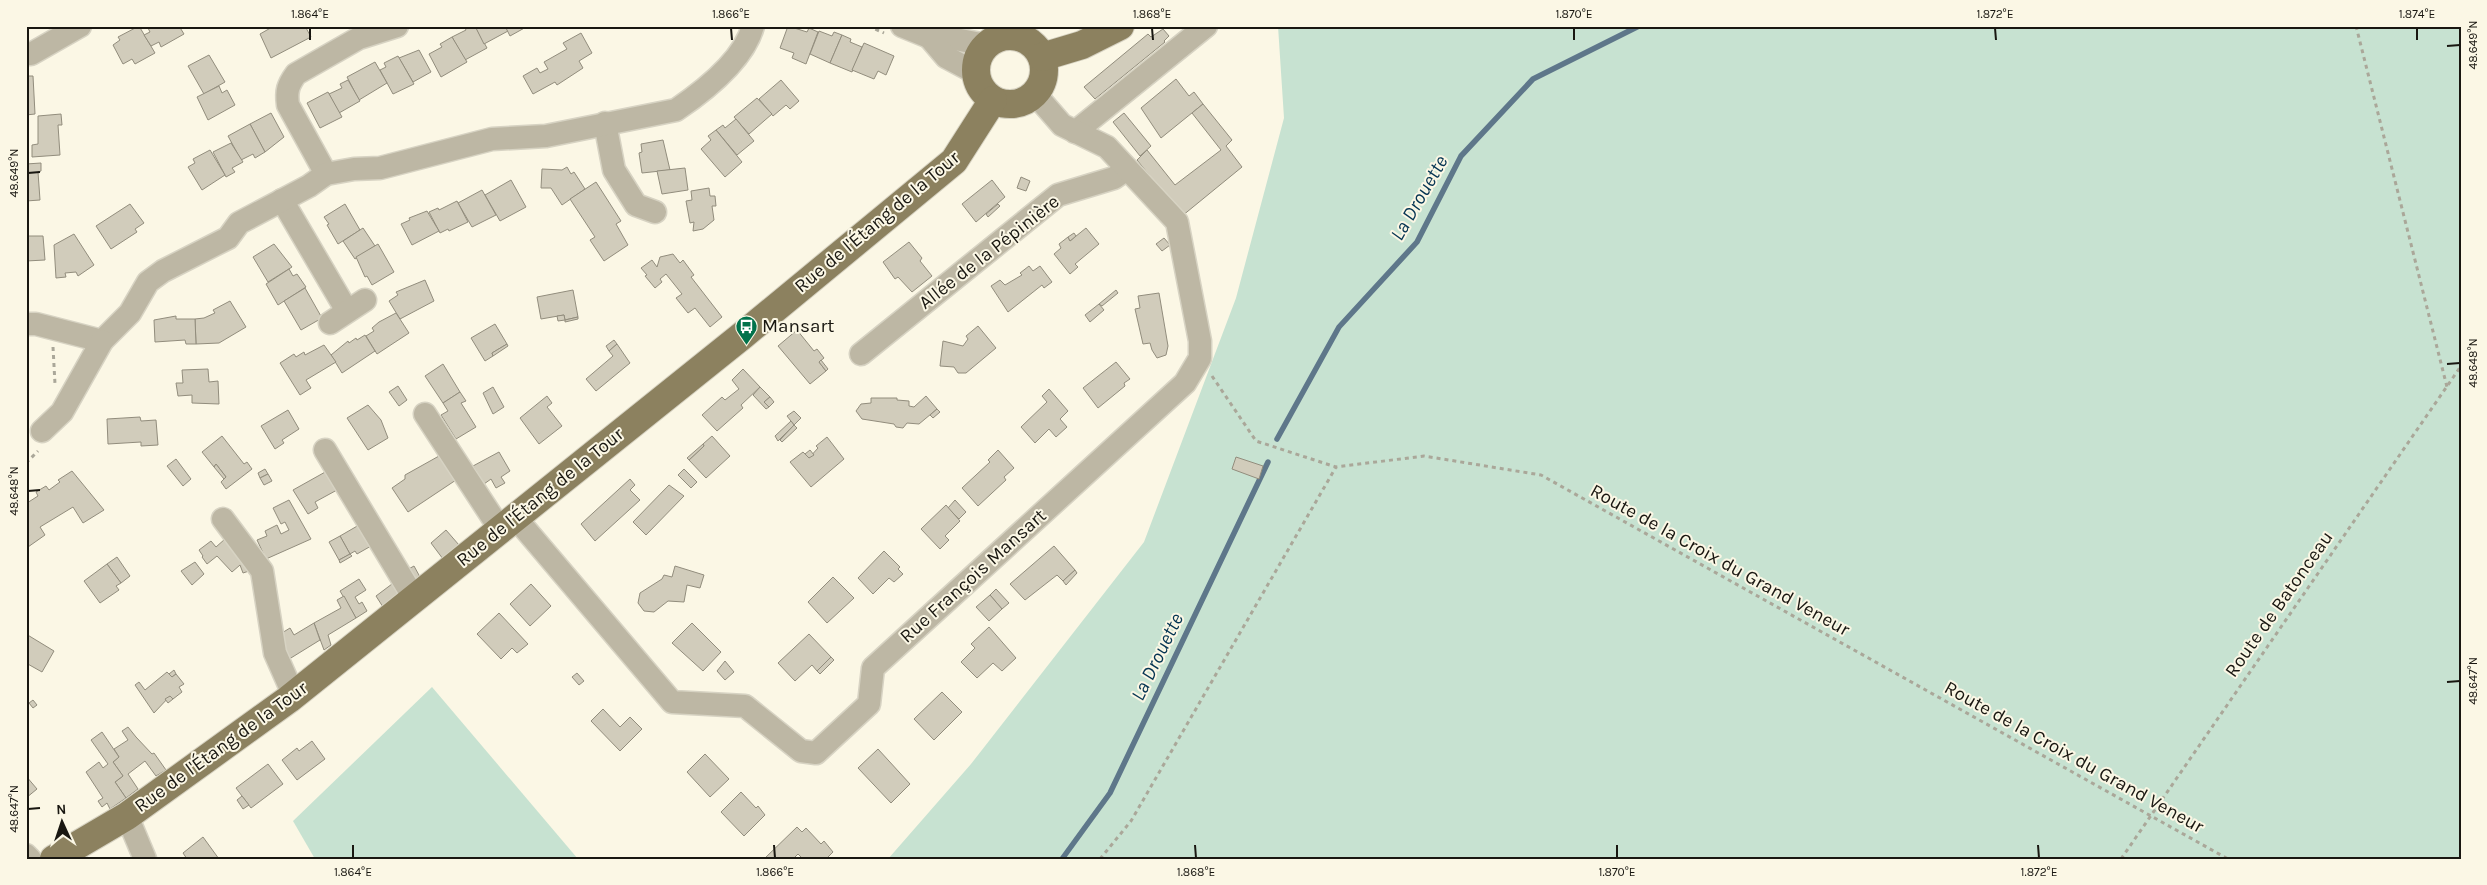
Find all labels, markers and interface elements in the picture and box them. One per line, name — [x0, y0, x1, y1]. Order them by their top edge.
text: 1.864°E — [291, 7, 329, 21]
text: 1.866°E — [712, 7, 750, 21]
text: 1.868°E — [1133, 7, 1171, 21]
text: 1.870°E — [1555, 7, 1593, 21]
text: 1.872°E — [1977, 7, 2013, 21]
text: 1.874°E — [2399, 7, 2435, 21]
text: 48.649°N — [2466, 20, 2480, 70]
street label: Rue de l'Étang de la Tour — [789, 146, 964, 297]
text: 48.649°N — [7, 148, 21, 198]
water label: La Drouette — [1385, 151, 1453, 245]
street label: Allée de la Pépinière — [914, 190, 1064, 314]
bus stop icon: Mansart — [734, 314, 758, 345]
place label: Mansart — [762, 315, 834, 337]
text: 48.648°N — [2466, 338, 2480, 388]
street label: Rue de l'Étang de la Tour — [451, 422, 628, 571]
text: 48.648°N — [7, 466, 21, 516]
street label: Route de la Croix du Grand Veneur — [1587, 479, 1854, 641]
street label: Rue François Mansart — [895, 505, 1051, 647]
street label: Route de Batonceau — [2220, 527, 2338, 681]
water label: La Drouette — [1126, 610, 1188, 704]
text: 48.647°N — [2466, 657, 2480, 705]
street label: Rue de l'Étang de la Tour — [130, 676, 312, 817]
street label: Route de la Croix du Grand Veneur — [1941, 676, 2208, 838]
text: 48.647°N — [7, 785, 21, 833]
north arrow — [38, 798, 88, 848]
text: N — [56, 801, 67, 818]
text: 1.864°E — [334, 865, 372, 879]
text: 1.866°E — [756, 865, 794, 879]
text: 1.868°E — [1177, 865, 1215, 879]
text: 1.870°E — [1598, 865, 1636, 879]
text: 1.872°E — [2021, 865, 2057, 879]

